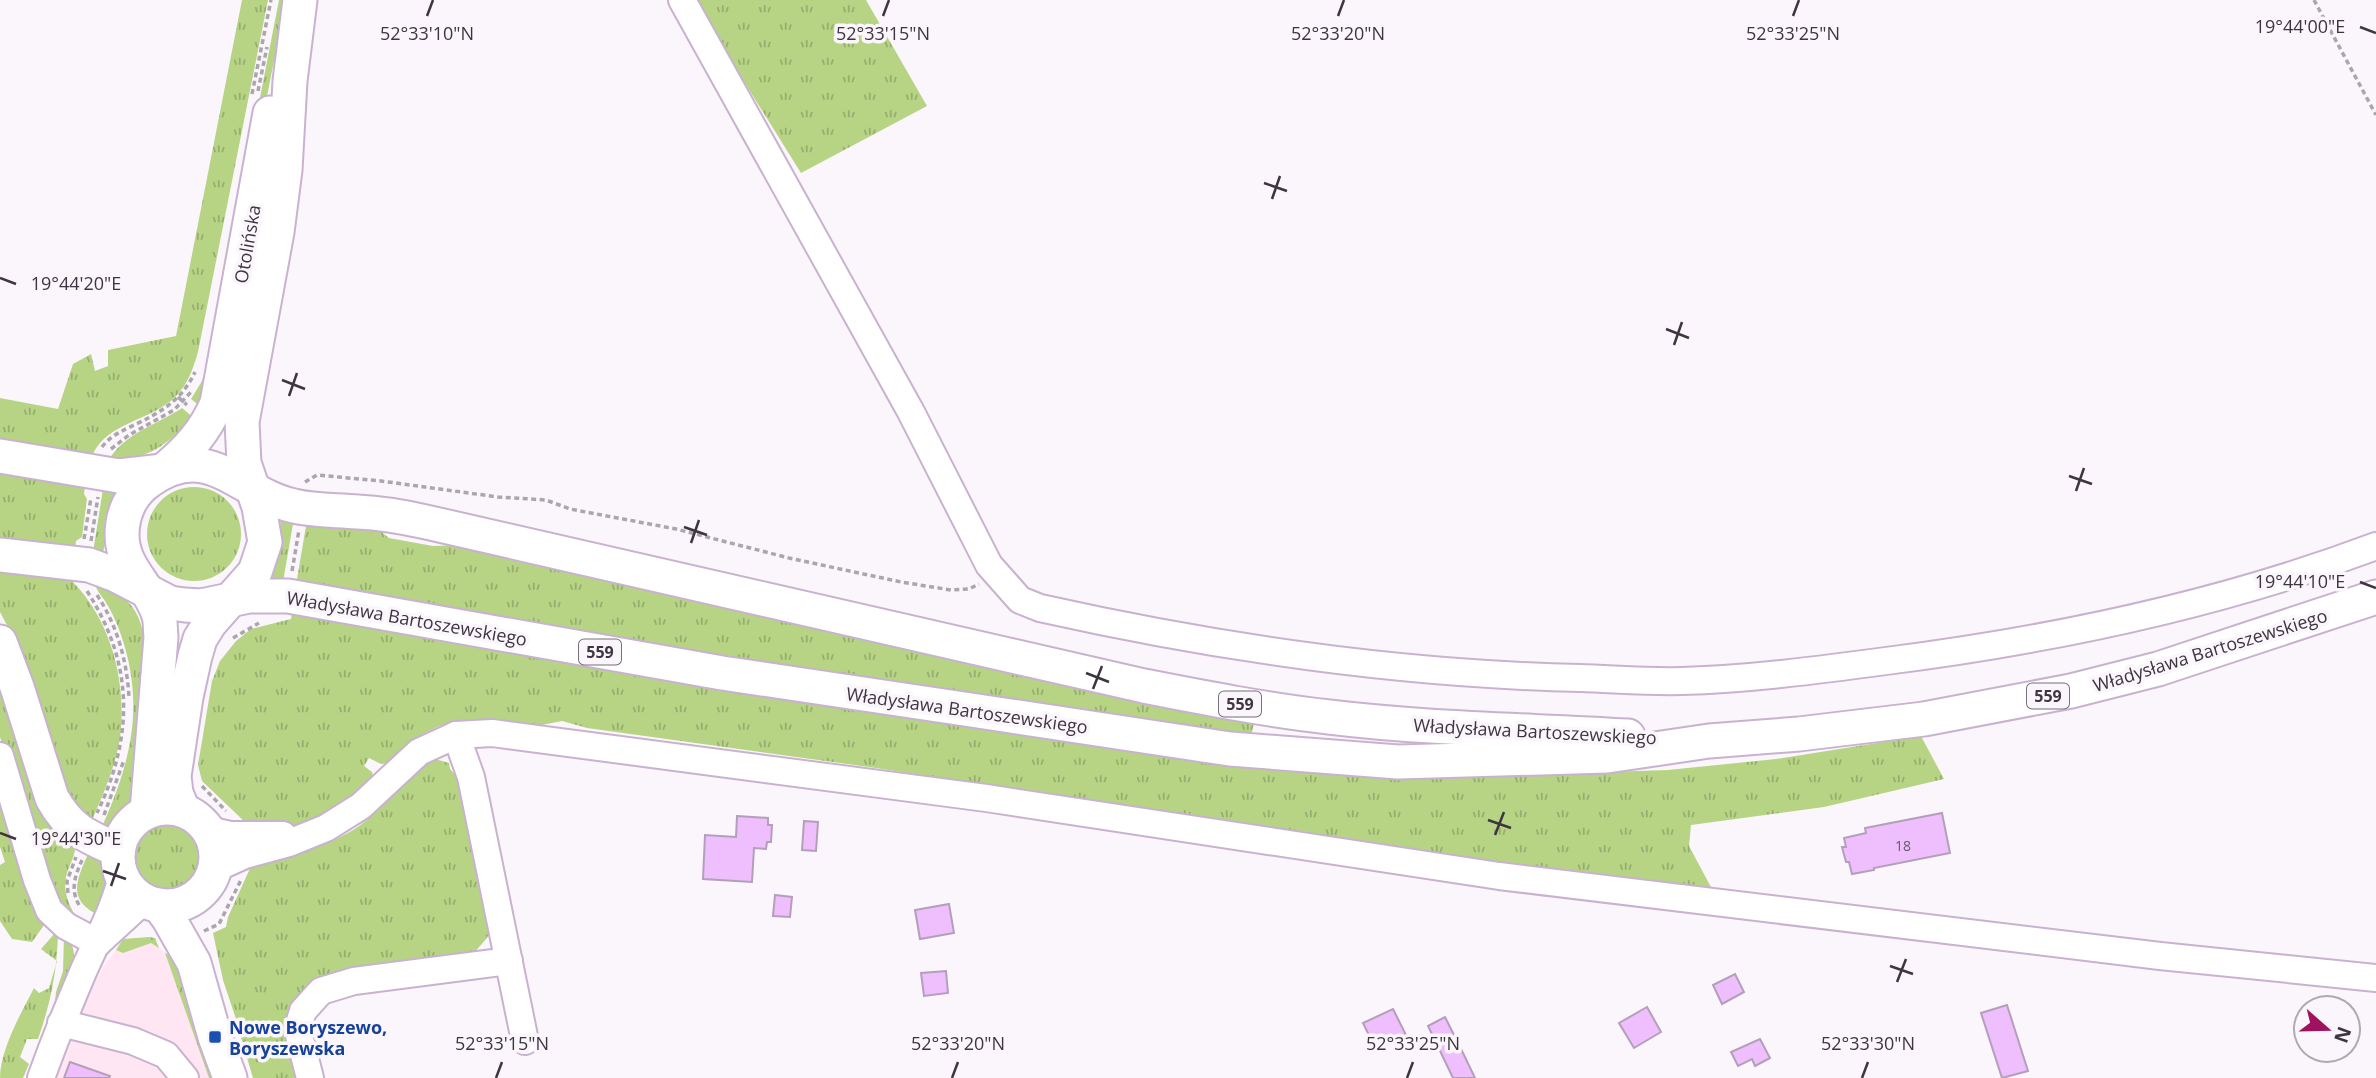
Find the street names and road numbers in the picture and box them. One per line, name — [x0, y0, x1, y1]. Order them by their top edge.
street label: Otolińska — [228, 203, 266, 285]
street label: Władysława Bartoszewskiego — [285, 585, 529, 651]
street label: Władysława Bartoszewskiego — [2090, 603, 2330, 697]
road number: 559 — [579, 639, 621, 664]
street label: Władysława Bartoszewskiego — [845, 681, 1089, 739]
road number: 559 — [2027, 684, 2069, 708]
road number: 559 — [1219, 692, 1261, 716]
street label: Władysława Bartoszewskiego — [1413, 713, 1657, 749]

